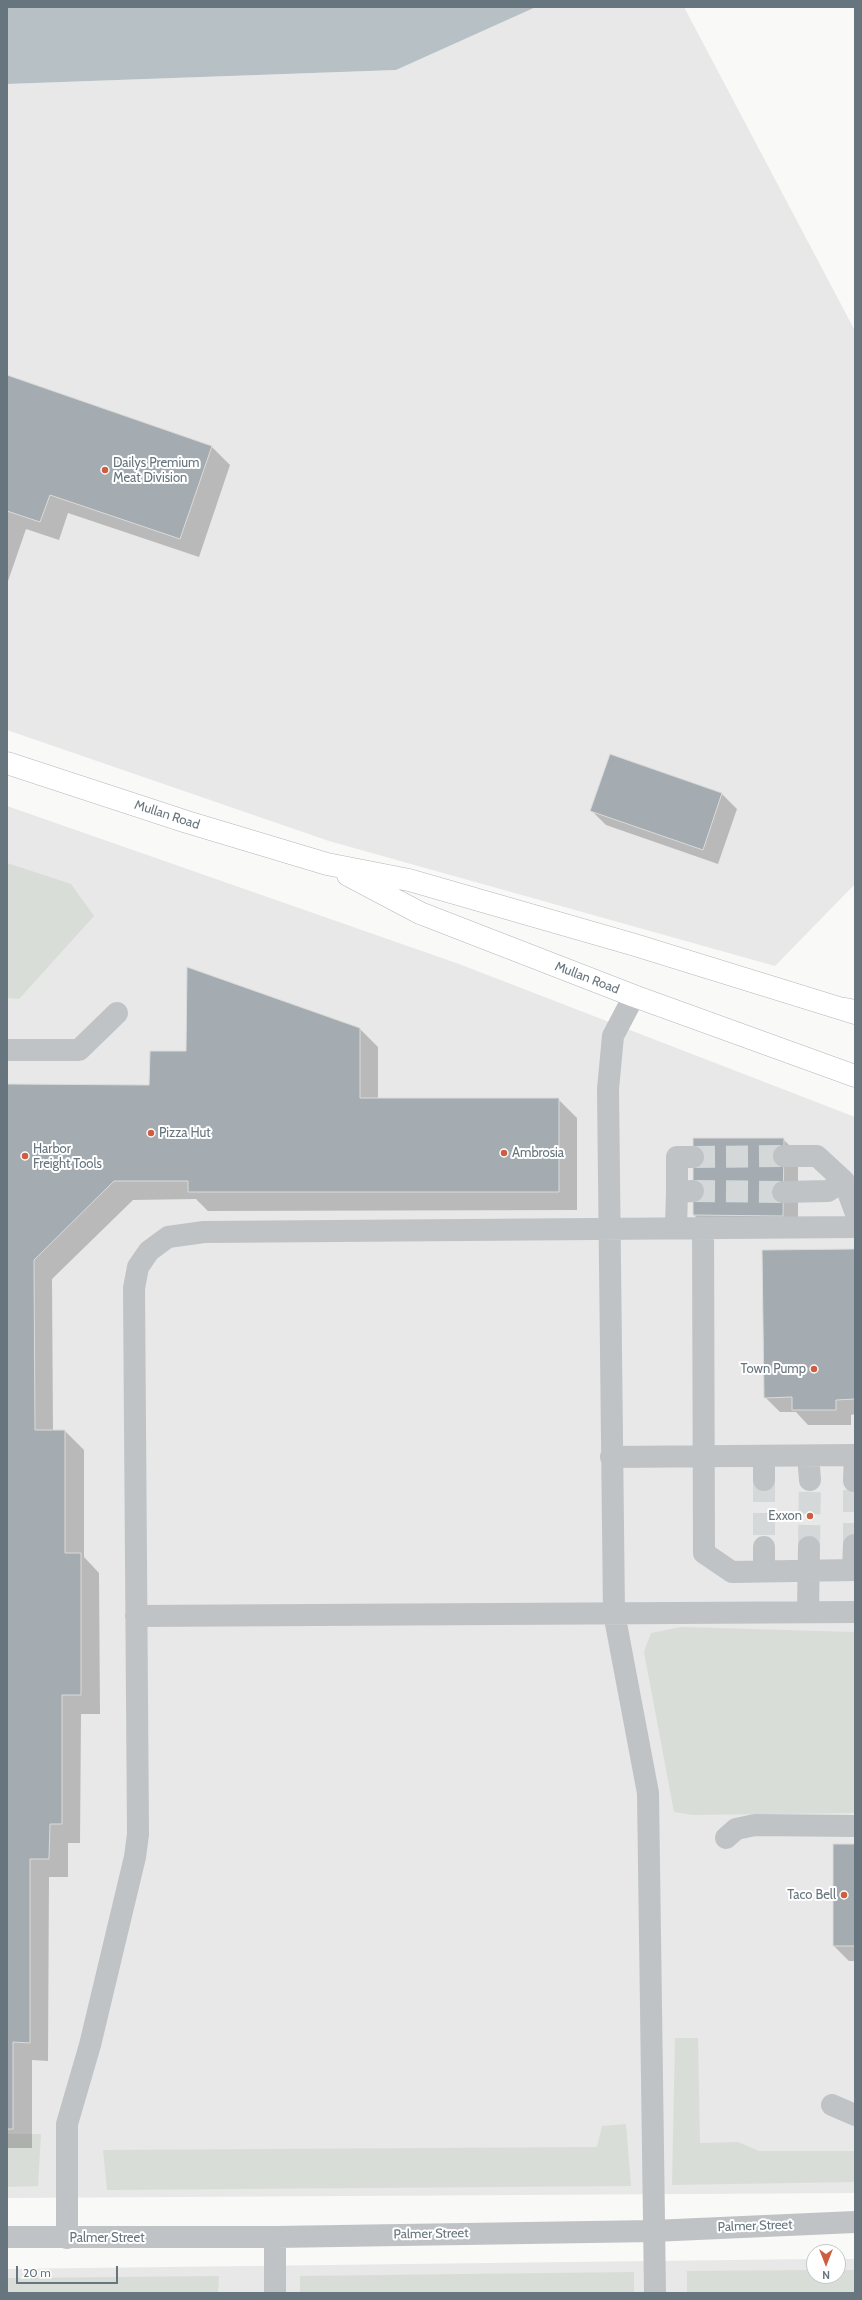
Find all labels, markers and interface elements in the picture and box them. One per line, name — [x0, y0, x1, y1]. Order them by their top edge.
place label: Dailys Premium Meat Division — [113, 455, 199, 486]
marker: Dailys Premium Meat Division — [100, 465, 110, 475]
street label: Mullan Road — [132, 797, 202, 833]
street label: Mullan Road — [552, 959, 622, 997]
place label: Pizza Hut — [159, 1125, 211, 1141]
marker: Pizza Hut — [146, 1128, 156, 1138]
place label: Harbor Freight Tools — [33, 1141, 102, 1172]
place label: Ambrosia — [512, 1145, 564, 1161]
marker: Ambrosia — [499, 1148, 509, 1158]
marker: Harbor Freight Tools — [20, 1151, 30, 1161]
place label: Town Pump — [741, 1361, 806, 1377]
marker: Town Pump — [809, 1364, 819, 1374]
place label: Exxon — [768, 1508, 802, 1524]
marker: Exxon — [805, 1511, 815, 1521]
place label: Taco Bell — [787, 1887, 836, 1903]
marker: Taco Bell — [839, 1890, 849, 1900]
street label: Palmer Street — [717, 2217, 793, 2235]
street label: Palmer Street — [393, 2226, 469, 2242]
street label: Palmer Street — [69, 2230, 145, 2246]
north arrow — [806, 2244, 846, 2284]
scale bar — [18, 2258, 120, 2284]
text: 20 m — [23, 2265, 51, 2280]
text: N — [822, 2268, 830, 2282]

